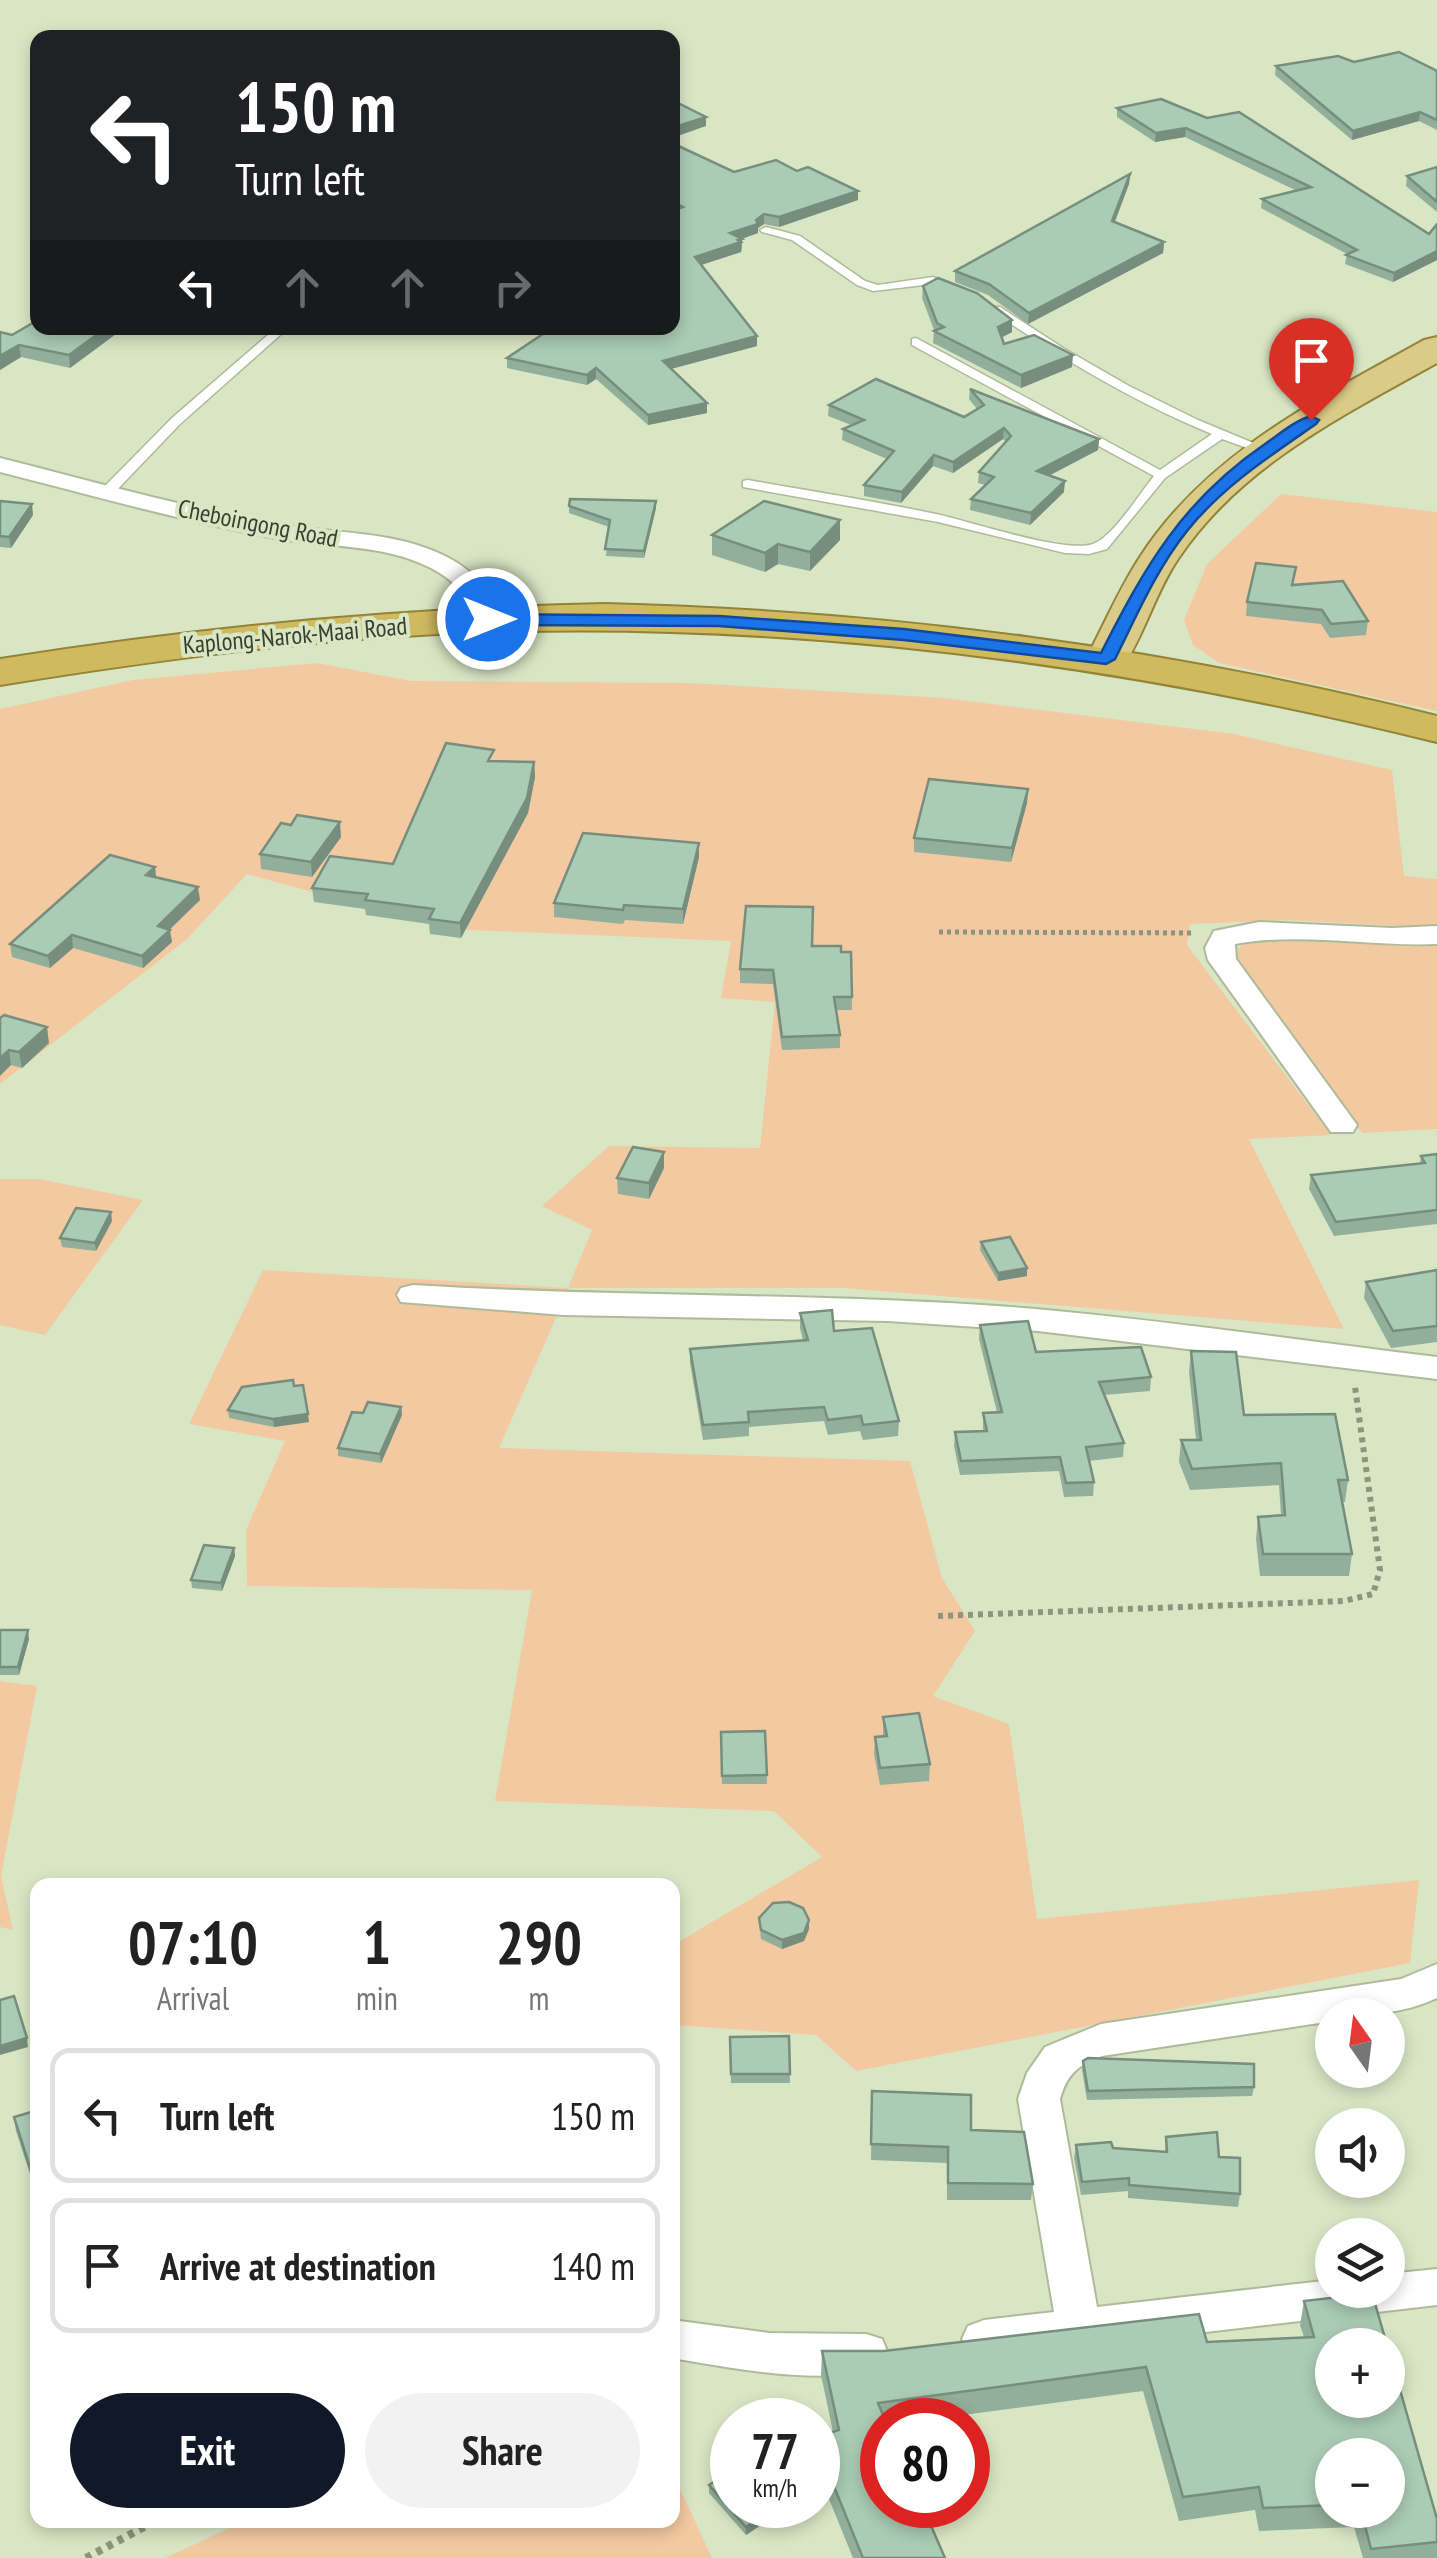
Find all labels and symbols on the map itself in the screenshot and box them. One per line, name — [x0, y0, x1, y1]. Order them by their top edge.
pin — [1269, 318, 1354, 421]
street label: Cheboingong Road — [175, 492, 341, 554]
position arrow — [436, 567, 540, 671]
street label: Kaplong-Narok-Maai Road — [182, 609, 408, 661]
north arrow — [1315, 1998, 1405, 2088]
speed limit sign: 80 — [860, 2398, 990, 2528]

